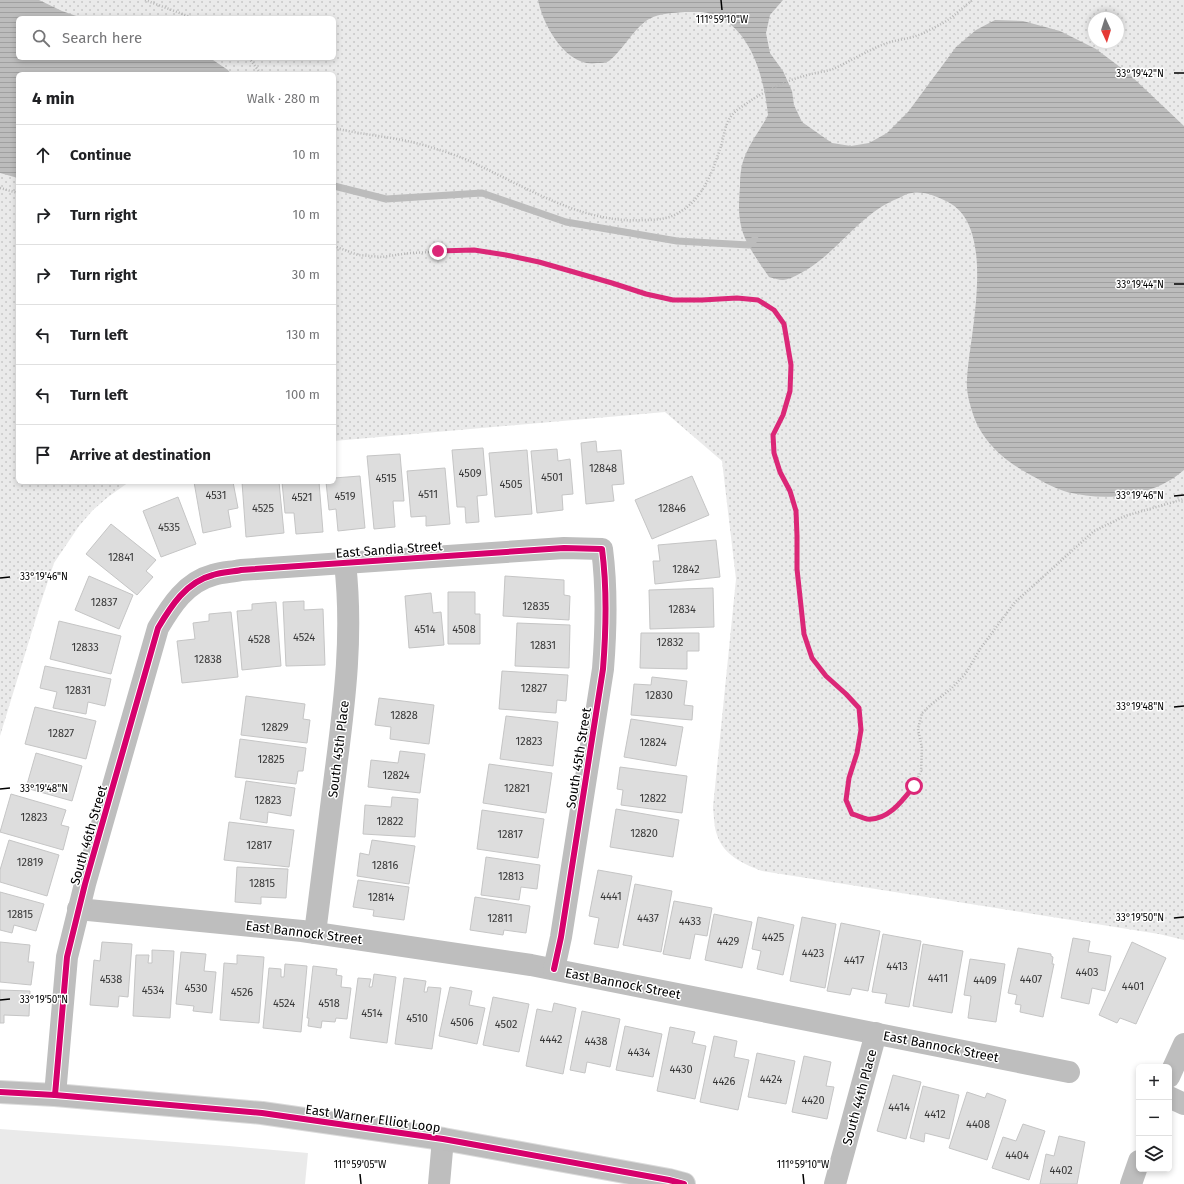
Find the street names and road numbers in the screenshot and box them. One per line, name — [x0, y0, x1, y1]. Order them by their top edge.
street label: East Sandia Street — [335, 538, 443, 561]
street label: South 45th Place — [325, 699, 352, 799]
street label: South 45th Street — [563, 706, 594, 810]
street label: South 46th Street — [67, 783, 110, 887]
street label: East Bannock Street — [245, 918, 363, 947]
street label: East Bannock Street — [564, 965, 682, 1002]
street label: East Bannock Street — [882, 1028, 1000, 1065]
street label: South 44th Place — [839, 1047, 880, 1147]
street label: East Warner Elliot Loop — [304, 1102, 442, 1135]

